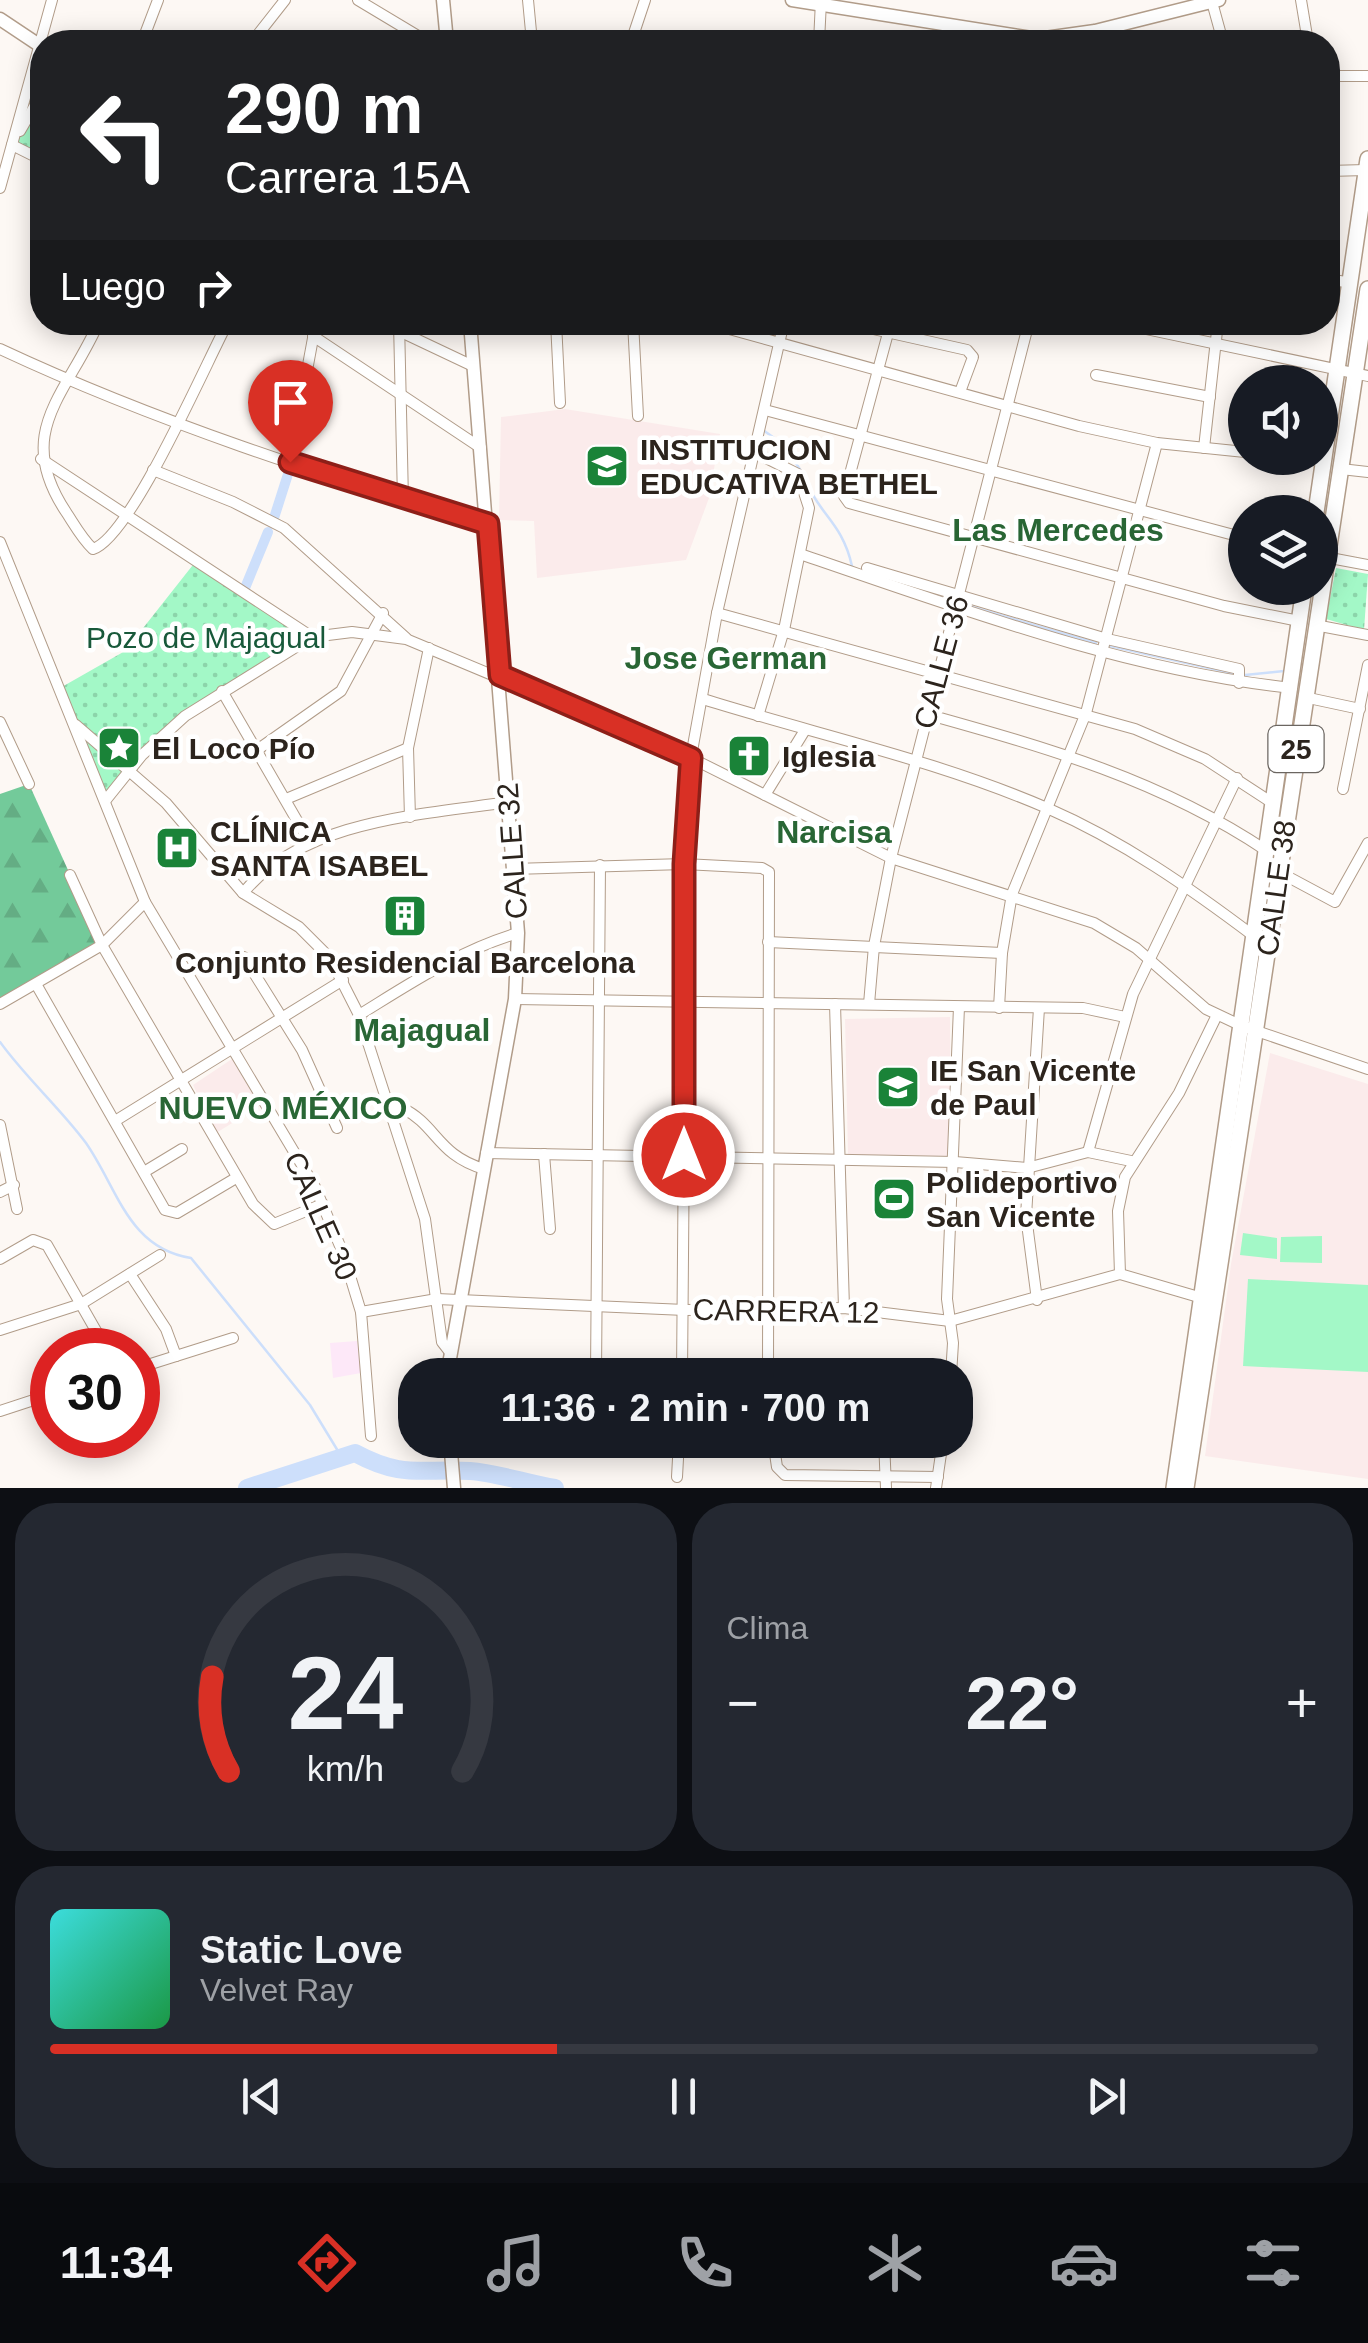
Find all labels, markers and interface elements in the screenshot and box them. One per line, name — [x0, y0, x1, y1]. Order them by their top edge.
icon: left — [60, 70, 190, 200]
text: 290 m — [225, 70, 423, 148]
text: Carrera 15A — [225, 152, 470, 203]
icon: right — [186, 260, 241, 315]
text: Luego — [60, 266, 166, 308]
pin — [248, 360, 333, 463]
map controls — [1228, 365, 1338, 605]
button: sound — [1228, 365, 1338, 475]
icon: arrive — [263, 375, 318, 430]
place label: INSTITUCION EDUCATIVA BETHEL — [640, 433, 938, 500]
school or university icon: INSTITUCION EDUCATIVA BETHEL — [584, 443, 630, 489]
button: layers — [1228, 495, 1338, 605]
district label: Las Mercedes — [952, 512, 1164, 548]
street label: CALLE 36 — [907, 592, 975, 732]
park label: Pozo de Majagual — [86, 621, 326, 654]
district label: Jose German — [625, 640, 827, 676]
place icon: El Loco Pío — [96, 725, 142, 771]
road number: 25 — [1268, 726, 1324, 772]
place label: El Loco Pío — [152, 732, 315, 765]
church icon: Iglesia — [726, 733, 772, 779]
place label: Iglesia — [782, 740, 876, 773]
street label: CALLE 32 — [491, 782, 533, 920]
district label: Narcisa — [776, 814, 892, 850]
place label: CLÍNICA SANTA ISABEL — [210, 815, 428, 882]
street label: CALLE 38 — [1250, 818, 1302, 958]
hospital icon: CLÍNICA SANTA ISABEL — [154, 825, 200, 871]
building icon: Conjunto Residencial Barcelona — [382, 893, 428, 939]
place label: Conjunto Residencial Barcelona — [175, 946, 635, 979]
district label: Majagual — [354, 1012, 490, 1048]
place label: IE San Vicente de Paul — [930, 1054, 1136, 1121]
school or university icon: IE San Vicente de Paul — [875, 1064, 921, 1110]
district label: NUEVO MÉXICO — [159, 1090, 407, 1126]
position arrow — [632, 1103, 736, 1207]
street label: CALLE 30 — [278, 1147, 364, 1285]
place label: Polideportivo San Vicente — [926, 1166, 1118, 1233]
sports icon: Polideportivo San Vicente — [871, 1176, 917, 1222]
street label: CARRERA 12 — [692, 1293, 880, 1329]
speed limit sign: 30 — [30, 1328, 160, 1458]
text: 11:36 · 2 min · 700 m — [501, 1387, 870, 1429]
text: Clima — [727, 1610, 808, 1646]
text: 24 — [288, 1635, 404, 1751]
text: 22° — [966, 1661, 1079, 1745]
text: − — [727, 1672, 759, 1734]
text: + — [1286, 1672, 1318, 1734]
text: km/h — [307, 1749, 384, 1789]
text: Static Love — [200, 1929, 403, 1971]
text: Velvet Ray — [200, 1972, 353, 2008]
icon: previous — [234, 2069, 289, 2124]
icon: pause — [656, 2069, 711, 2124]
icon: next — [1079, 2069, 1134, 2124]
icon: directions — [292, 2228, 362, 2298]
icon: music — [481, 2228, 551, 2298]
icon: phone — [670, 2228, 740, 2298]
icon: climate — [860, 2228, 930, 2298]
icon: car — [1049, 2228, 1119, 2298]
icon: filters — [1238, 2228, 1308, 2298]
text: 11:34 — [60, 2237, 172, 2288]

